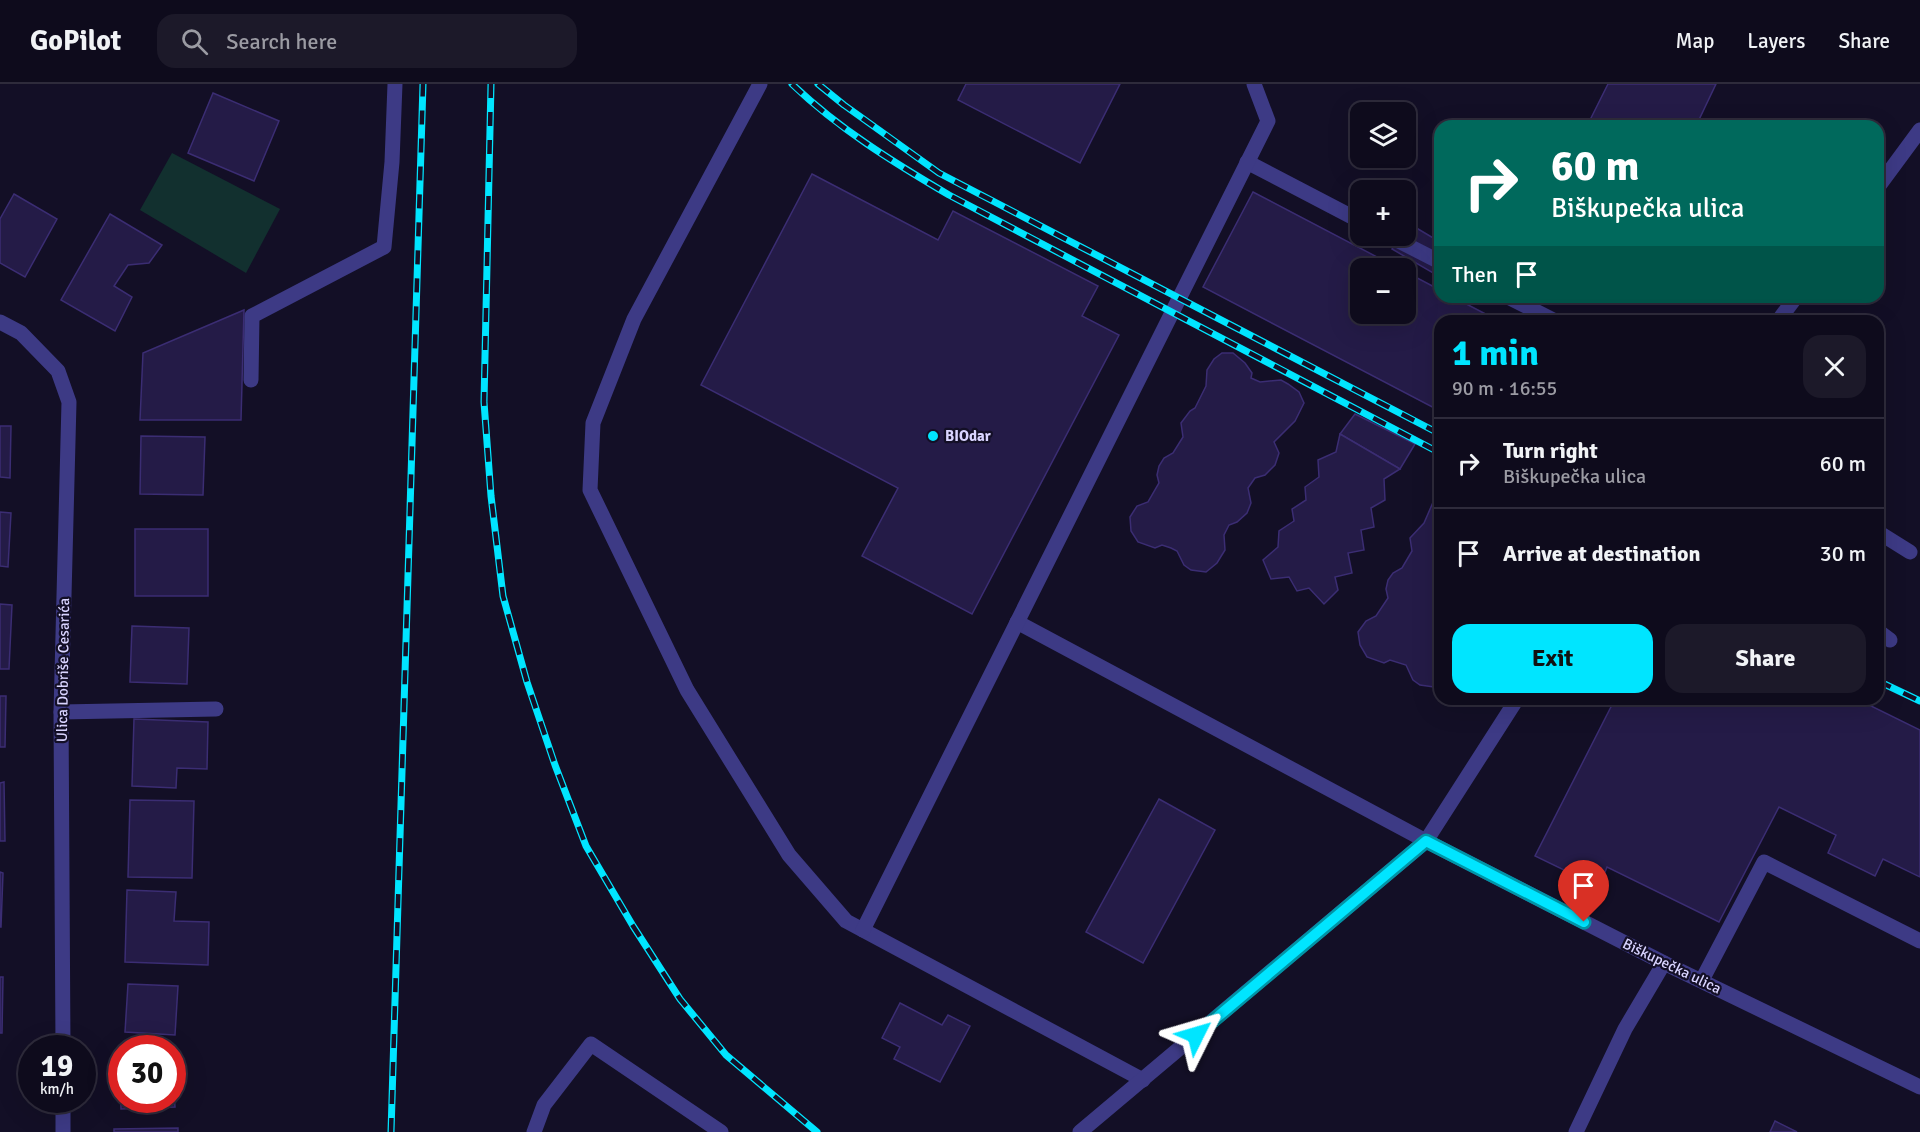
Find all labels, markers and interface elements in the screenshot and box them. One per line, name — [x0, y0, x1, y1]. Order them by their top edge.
search box — [157, 14, 577, 68]
text: GoPilot — [30, 24, 121, 58]
icon: search — [178, 25, 211, 58]
text: Search here — [226, 28, 337, 55]
text: Map — [1676, 28, 1714, 54]
text: Layers — [1747, 28, 1805, 54]
text: Share — [1838, 28, 1890, 54]
map controls — [1350, 102, 1416, 324]
button: layers — [1350, 102, 1416, 168]
text: 60 m — [1551, 141, 1640, 192]
icon: right — [1452, 144, 1530, 222]
button: + — [1350, 180, 1416, 246]
text: Biškupečka ulica — [1551, 192, 1744, 225]
button: − — [1350, 258, 1416, 324]
icon: arrive — [1510, 258, 1543, 291]
text: Then — [1452, 261, 1498, 288]
text: 1 min — [1452, 331, 1539, 376]
button: close — [1803, 335, 1866, 398]
text: 90 m · 16:55 — [1452, 376, 1557, 401]
place label: BIOdar — [945, 427, 991, 445]
marker: BIOdar — [926, 429, 940, 443]
text: Turn right — [1503, 437, 1598, 464]
icon: right — [1452, 447, 1485, 480]
text: 60 m — [1820, 450, 1866, 477]
text: Biškupečka ulica — [1503, 464, 1646, 489]
icon: arrive — [1452, 537, 1485, 570]
text: Arrive at destination — [1503, 540, 1700, 567]
text: 30 m — [1820, 540, 1866, 567]
street label: Ulica Dobriše Cesarića — [53, 598, 73, 742]
button: Exit — [1452, 624, 1653, 693]
button: Share — [1665, 624, 1866, 693]
pin — [1558, 860, 1609, 922]
icon: arrive — [1567, 869, 1600, 902]
street label: Biškupečka ulica — [1620, 934, 1724, 998]
position arrow — [1164, 1003, 1228, 1067]
speed limit sign: 30 — [108, 1035, 186, 1113]
text: 19 — [41, 1048, 73, 1085]
text: km/h — [40, 1080, 74, 1098]

